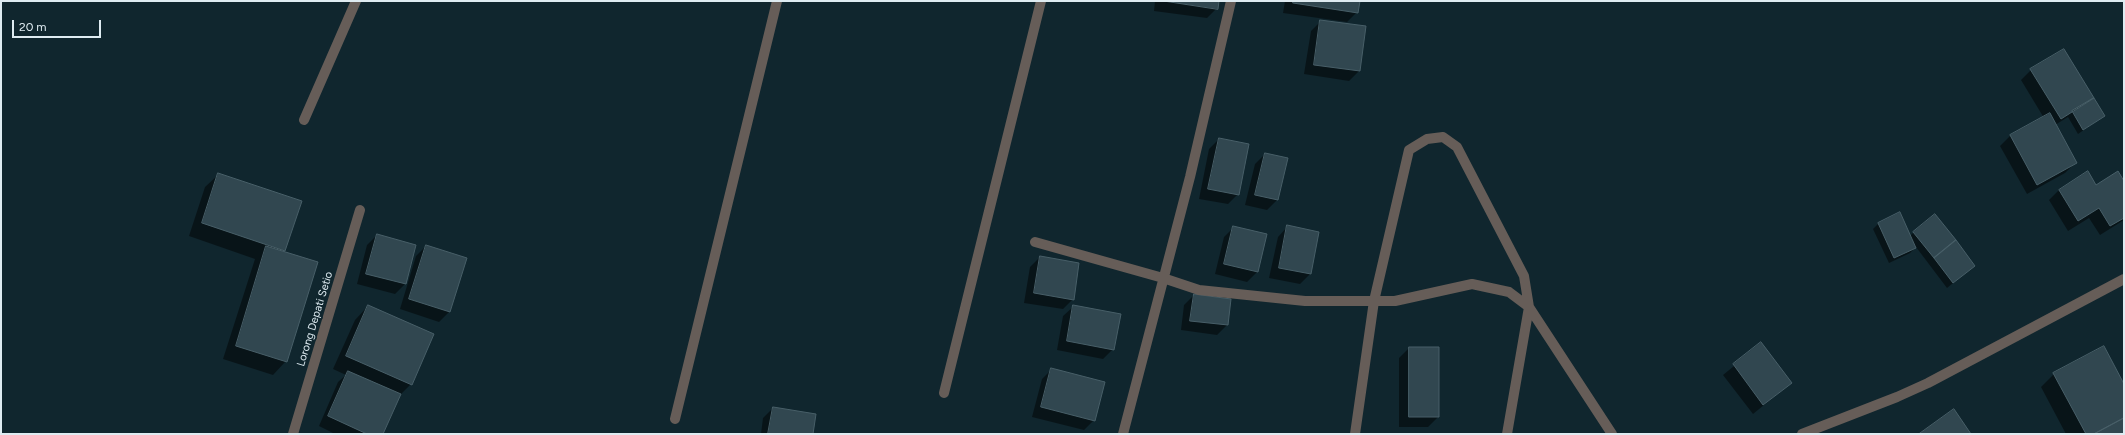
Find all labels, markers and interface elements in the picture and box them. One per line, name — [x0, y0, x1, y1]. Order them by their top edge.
scale bar — [14, 12, 103, 38]
text: 20 m — [19, 20, 47, 34]
street label: Lorong Depati Setio — [294, 270, 336, 368]

